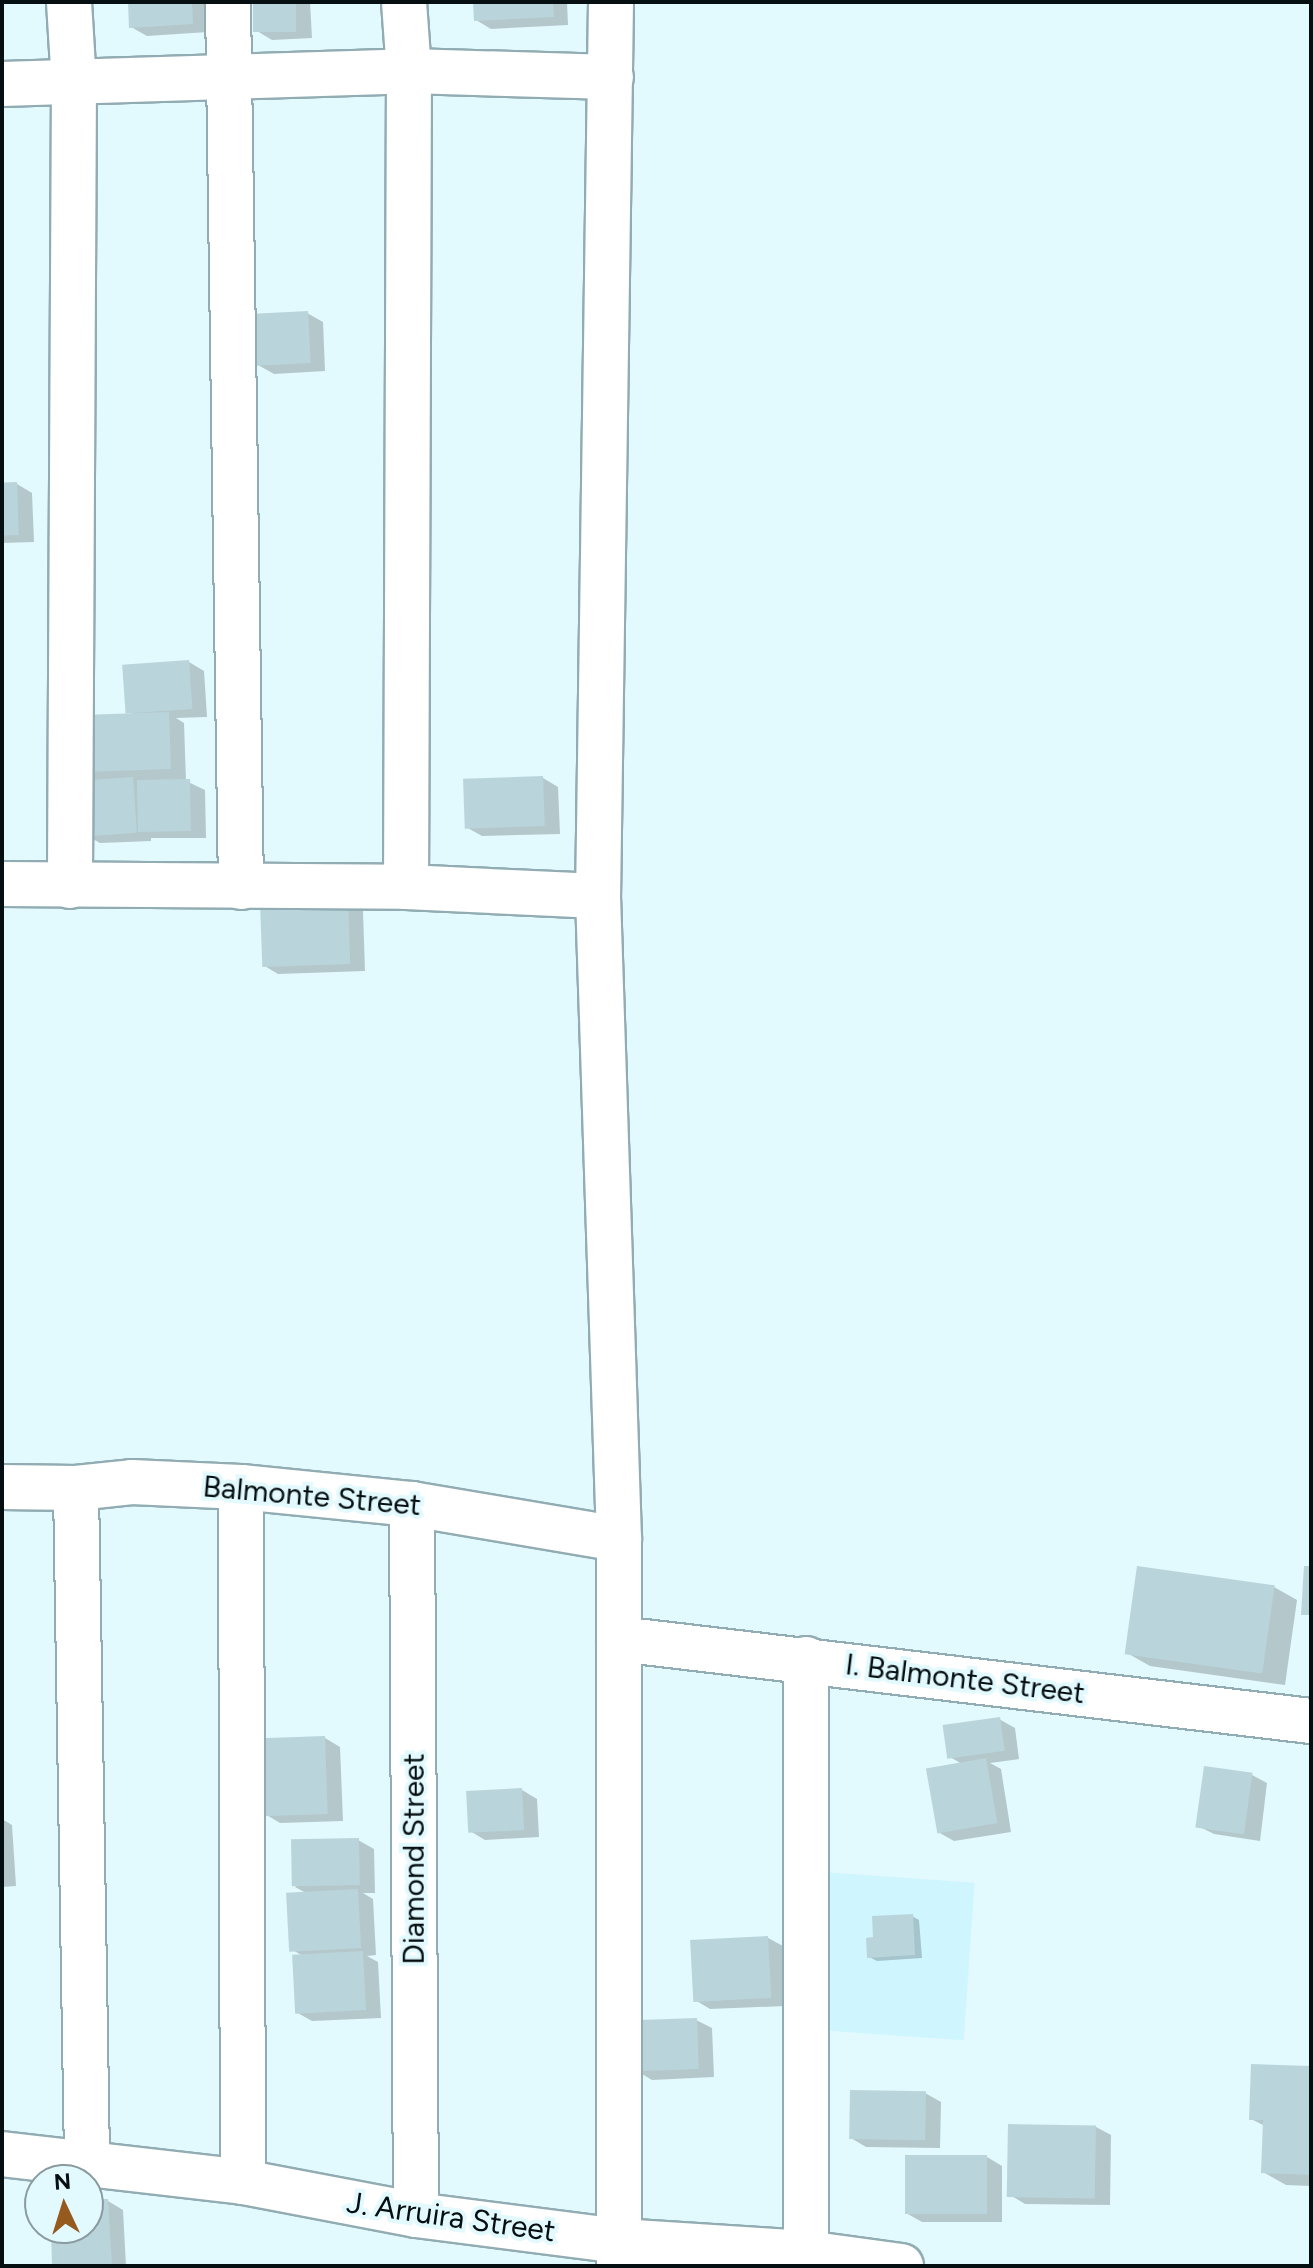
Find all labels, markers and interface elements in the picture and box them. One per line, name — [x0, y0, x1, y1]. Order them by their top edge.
street label: Balmonte Street — [201, 1469, 423, 1523]
street label: I. Balmonte Street — [843, 1646, 1087, 1712]
street label: Diamond Street — [396, 1753, 432, 1965]
north arrow — [24, 2164, 104, 2244]
text: N — [53, 2167, 72, 2196]
street label: J. Arruira Street — [344, 2185, 558, 2249]

